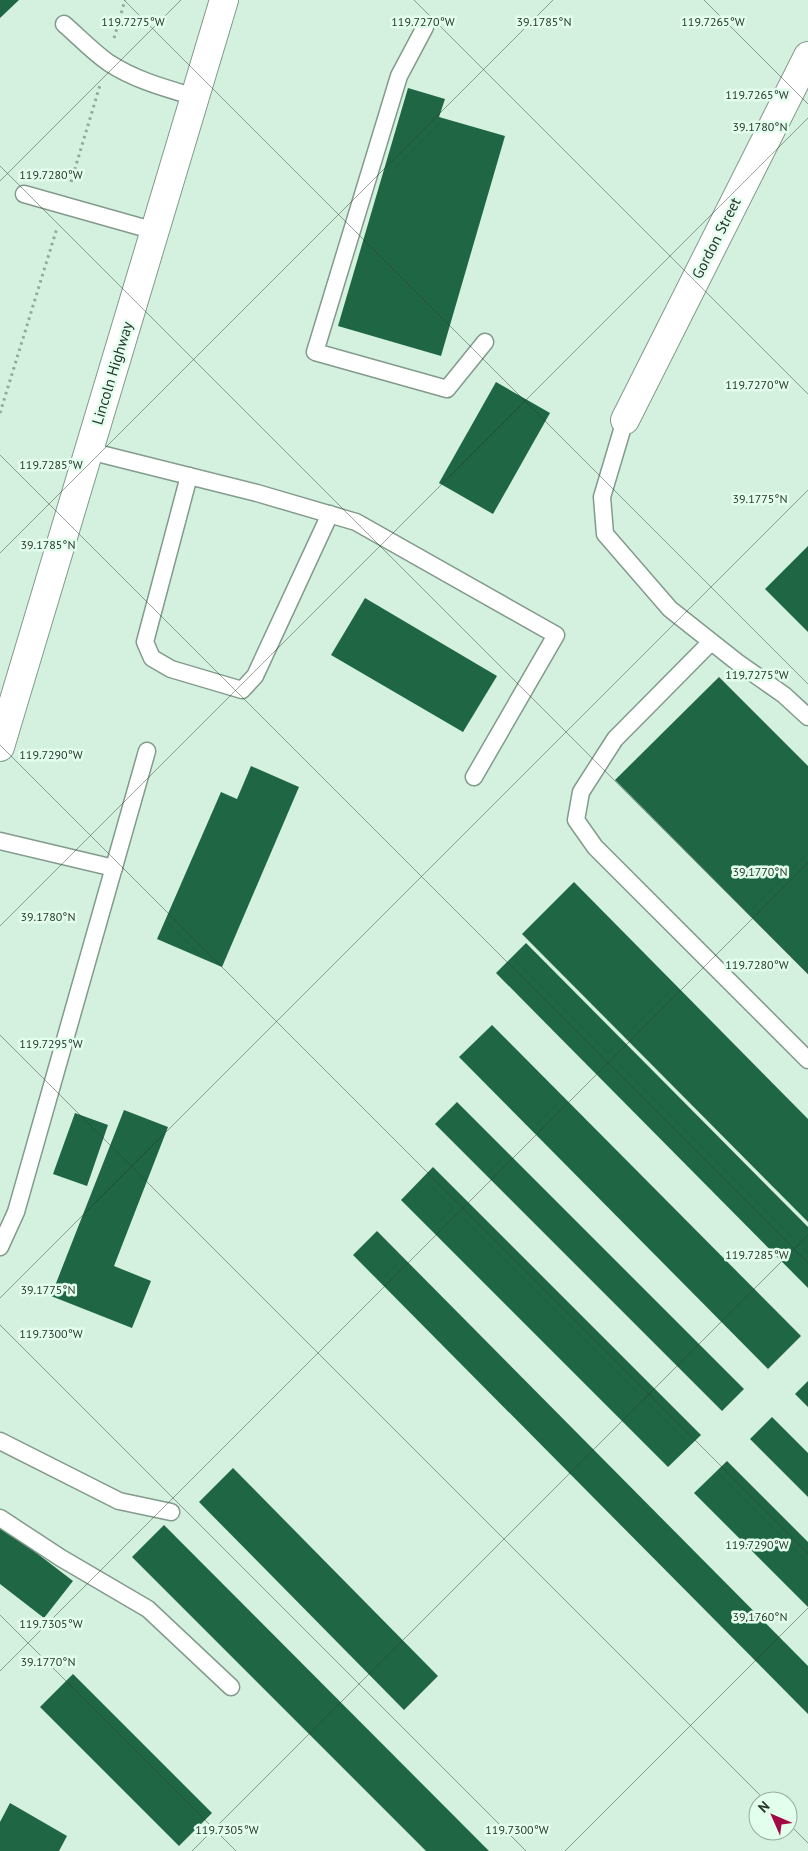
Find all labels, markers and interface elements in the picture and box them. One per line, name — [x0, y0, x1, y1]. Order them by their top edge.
text: 119.7275°W — [101, 14, 165, 29]
text: 119.7270°W — [391, 14, 455, 29]
text: 39.1785°N — [517, 14, 571, 29]
text: 119.7265°W — [681, 14, 745, 29]
text: 119.7265°W — [725, 87, 789, 102]
text: 39.1780°N — [733, 119, 787, 134]
text: 119.7280°W — [19, 167, 83, 182]
street label: Gordon Street — [687, 194, 745, 282]
street label: Lincoln Highway — [87, 319, 137, 427]
text: 119.7270°W — [725, 377, 789, 392]
text: 119.7285°W — [19, 457, 83, 472]
text: 39.1775°N — [733, 491, 787, 506]
text: 39.1785°N — [21, 537, 75, 552]
text: 119.7275°W — [725, 667, 789, 682]
text: 119.7290°W — [19, 747, 83, 762]
text: 39.1770°N — [733, 864, 787, 879]
text: 39.1780°N — [21, 909, 75, 924]
text: 119.7280°W — [725, 957, 789, 972]
text: 119.7295°W — [19, 1036, 83, 1051]
text: 119.7285°W — [725, 1247, 789, 1262]
text: 39.1775°N — [21, 1282, 75, 1297]
text: 119.7300°W — [19, 1326, 83, 1341]
text: 119.7290°W — [725, 1537, 789, 1552]
text: 39.1760°N — [733, 1609, 787, 1624]
text: 119.7305°W — [19, 1616, 83, 1631]
text: 39.1770°N — [21, 1654, 75, 1669]
north arrow — [748, 1791, 798, 1841]
text: N — [754, 1797, 773, 1816]
text: 119.7305°W — [195, 1822, 259, 1837]
text: 119.7300°W — [485, 1822, 549, 1837]

